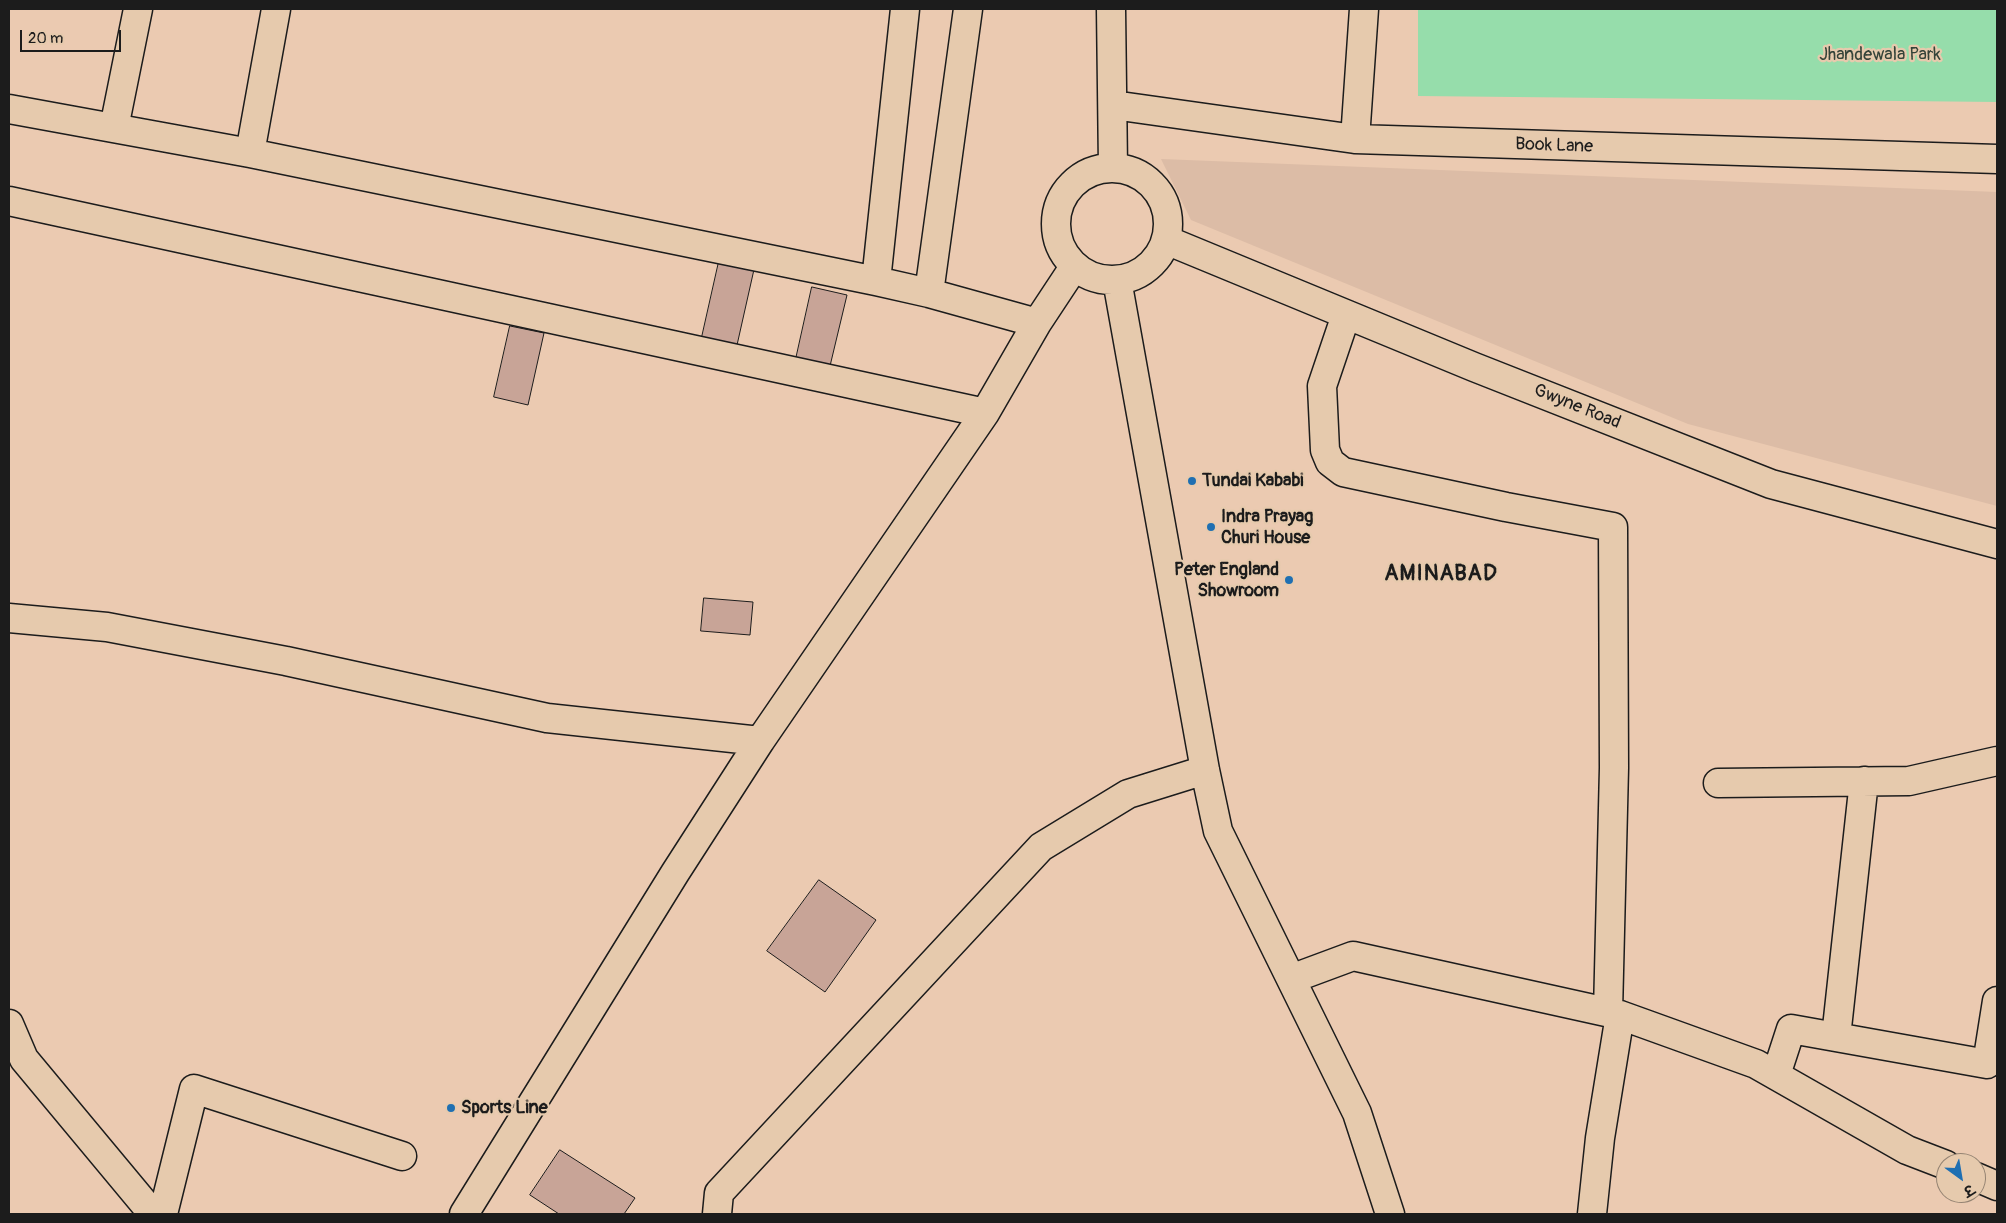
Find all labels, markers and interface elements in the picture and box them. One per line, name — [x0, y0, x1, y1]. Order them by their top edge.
scale bar — [22, 20, 124, 52]
text: 20 m — [28, 29, 63, 48]
park label: Jhandewala Park — [1819, 44, 1941, 66]
street label: Book Lane — [1515, 134, 1593, 158]
street label: Gwyne Road — [1530, 380, 1624, 434]
place label: Tundai Kababi — [1202, 470, 1303, 492]
marker: Tundai Kababi — [1186, 475, 1198, 487]
place label: Indra Prayag Churi House — [1221, 506, 1313, 548]
marker: Indra Prayag Churi House — [1205, 521, 1217, 533]
place label: Peter England Showroom — [1174, 559, 1279, 602]
district label: AMINABAD — [1383, 561, 1499, 587]
marker: Peter England Showroom — [1283, 574, 1295, 586]
place label: Sports Line — [461, 1097, 548, 1119]
marker: Sports Line — [445, 1102, 457, 1114]
north arrow — [1936, 1153, 1986, 1203]
text: उ — [1960, 1181, 1977, 1200]

